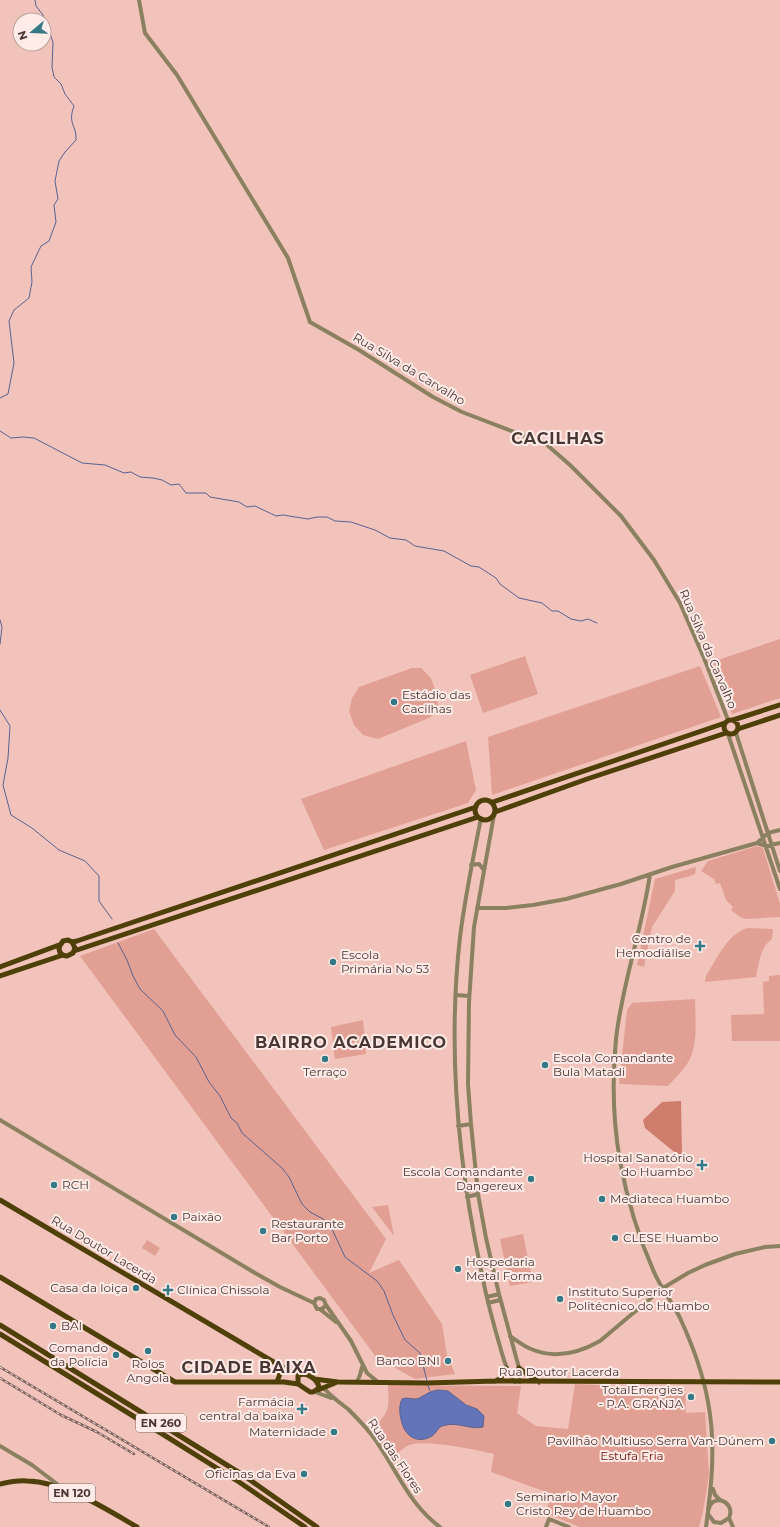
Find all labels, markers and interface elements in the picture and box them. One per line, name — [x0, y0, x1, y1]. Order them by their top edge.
north arrow — [12, 12, 52, 52]
text: N — [14, 29, 31, 42]
street label: Rua Silva da Carvalho — [350, 329, 468, 408]
district label: CACILHAS — [511, 429, 605, 448]
street label: Rua Silva da Carvalho — [676, 587, 740, 711]
place label: Estádio das Cacilhas — [402, 687, 471, 716]
marker: Estádio das Cacilhas — [389, 697, 399, 707]
place label: Centro de Hemodiálise — [616, 931, 691, 960]
marker: Centro de Hemodiálise — [694, 940, 706, 952]
place label: Escola Primária No 53 — [341, 947, 429, 976]
marker: Escola Primária No 53 — [328, 957, 338, 967]
district label: BAIRRO ACADEMICO — [255, 1033, 447, 1052]
place label: Escola Comandante Bula Matadi — [553, 1050, 673, 1079]
marker: Terraço — [320, 1054, 330, 1064]
marker: Escola Comandante Bula Matadi — [540, 1060, 550, 1070]
place label: Terraço — [303, 1064, 347, 1079]
place label: Hospital Sanatório do Huambo — [583, 1150, 693, 1179]
marker: Hospital Sanatório do Huambo — [696, 1159, 708, 1171]
place label: Escola Comandante Dangereux — [403, 1164, 524, 1193]
marker: Escola Comandante Dangereux — [526, 1174, 536, 1184]
place label: RCH — [62, 1177, 89, 1192]
marker: RCH — [49, 1180, 59, 1190]
place label: Mediateca Huambo — [610, 1191, 729, 1206]
marker: Mediateca Huambo — [597, 1194, 607, 1204]
place label: Paixão — [182, 1209, 222, 1224]
street label: Rua Doutor Lacerda — [49, 1212, 160, 1287]
marker: Paixão — [169, 1212, 179, 1222]
place label: Restaurante Bar Porto — [271, 1216, 344, 1245]
marker: Restaurante Bar Porto — [258, 1226, 268, 1236]
place label: CLESE Huambo — [623, 1230, 718, 1245]
marker: CLESE Huambo — [610, 1233, 620, 1243]
place label: Hospedaria Metal Forma — [466, 1254, 542, 1283]
marker: Hospedaria Metal Forma — [453, 1264, 463, 1274]
place label: Casa da loiça — [50, 1280, 128, 1295]
place label: Clínica Chissola — [177, 1282, 270, 1297]
marker: Casa da loiça — [131, 1283, 141, 1293]
marker: Clínica Chissola — [162, 1284, 174, 1296]
place label: Instituto Superior Politécnico do Huambo — [568, 1284, 710, 1313]
marker: Instituto Superior Politécnico do Huambo — [555, 1294, 565, 1304]
place label: BAI — [61, 1318, 82, 1333]
marker: BAI — [48, 1321, 58, 1331]
place label: Comando da Polícia — [49, 1340, 108, 1369]
marker: Rolos Angola — [143, 1346, 153, 1356]
marker: Comando da Polícia — [111, 1350, 121, 1360]
place label: Banco BNI — [376, 1353, 440, 1368]
place label: Rolos Angola — [127, 1356, 169, 1385]
marker: Banco BNI — [443, 1356, 453, 1366]
district label: CIDADE BAIXA — [181, 1358, 317, 1377]
street label: Rua Doutor Lacerda — [499, 1364, 619, 1379]
place label: TotalEnergies - P.A. GRANJA — [599, 1382, 683, 1411]
marker: TotalEnergies - P.A. GRANJA — [686, 1392, 696, 1402]
place label: Farmácia central da baixa — [199, 1394, 294, 1423]
marker: Farmácia central da baixa — [297, 1404, 307, 1414]
road number: EN 260 — [136, 1414, 186, 1432]
street label: Rua das Flores — [365, 1415, 426, 1496]
place label: Maternidade — [249, 1424, 326, 1439]
marker: Maternidade — [329, 1427, 339, 1437]
place label: Pavilhão Multiuso Serra Van-Dúnem — [547, 1433, 764, 1448]
marker: Pavilhão Multiuso Serra Van-Dúnem — [767, 1436, 777, 1446]
park label: Estufa Fria — [600, 1448, 664, 1463]
place label: Oficinas da Eva — [205, 1466, 296, 1481]
marker: Oficinas da Eva — [299, 1469, 309, 1479]
road number: EN 120 — [49, 1484, 95, 1502]
place label: Seminario Mayor Cristo Rey de Huambo — [516, 1489, 651, 1518]
marker: Seminario Mayor Cristo Rey de Huambo — [503, 1499, 513, 1509]

